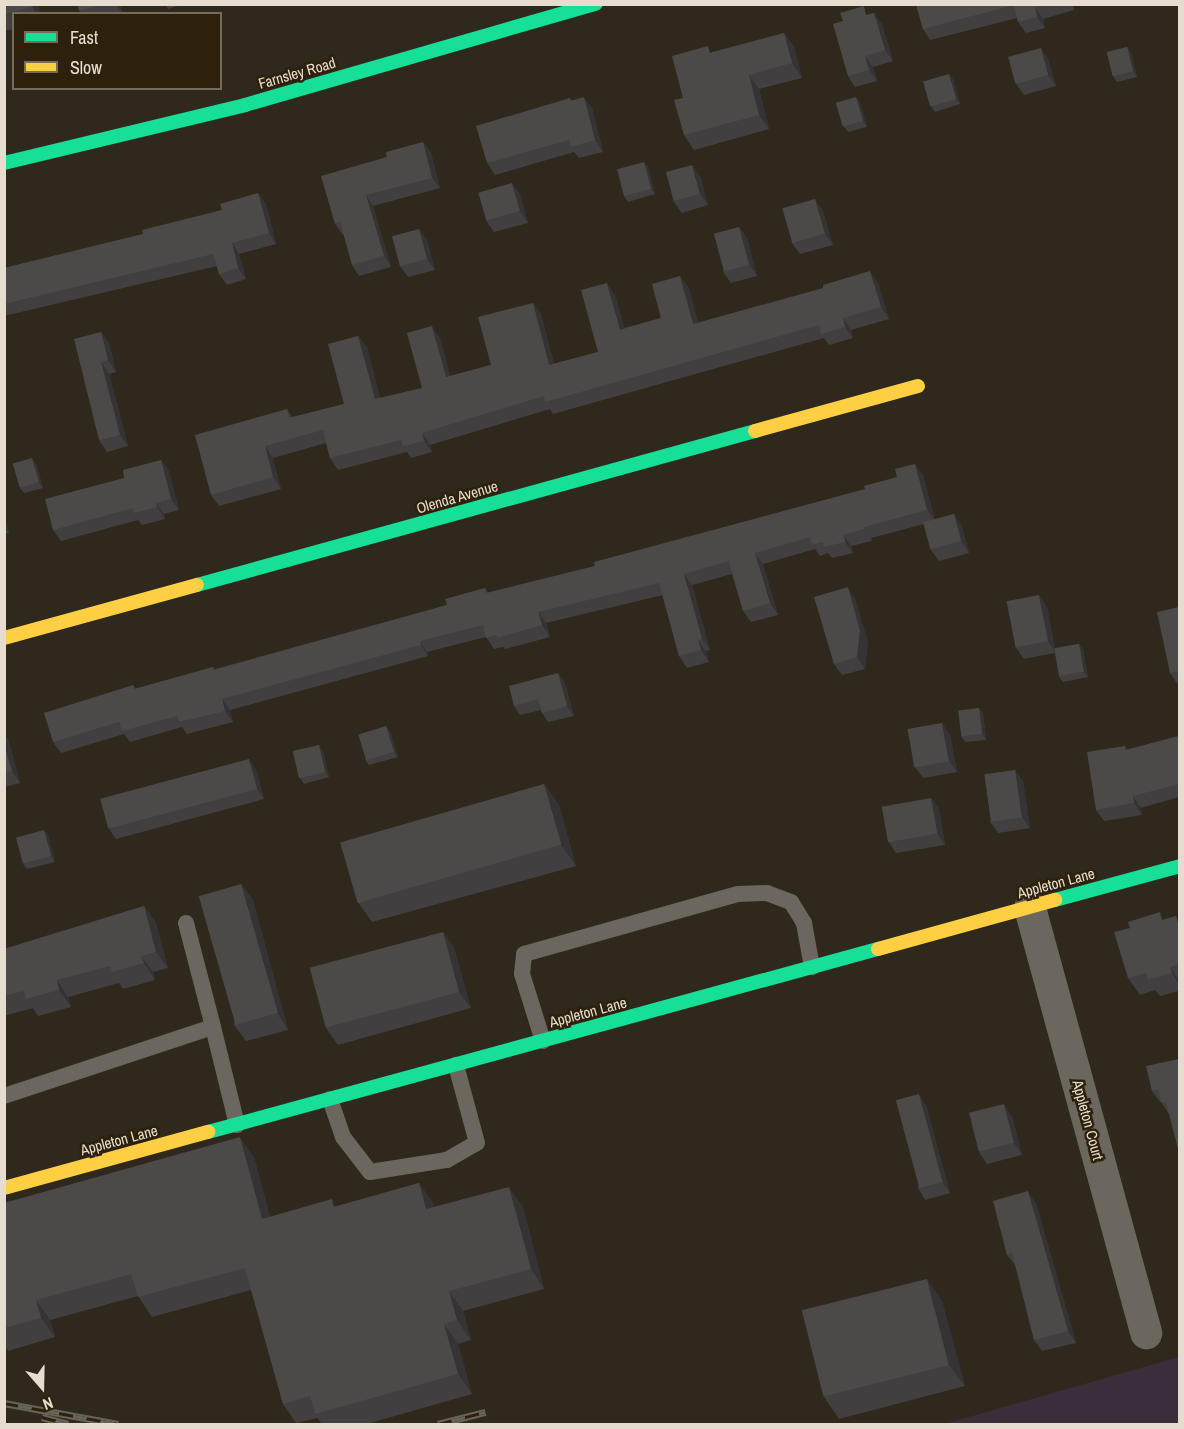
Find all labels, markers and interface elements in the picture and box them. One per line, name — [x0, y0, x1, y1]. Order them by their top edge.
legend — [12, 12, 222, 90]
text: Fast — [70, 25, 98, 50]
street label: Farnsley Road — [256, 53, 338, 93]
text: Slow — [70, 55, 102, 80]
street label: Olenda Avenue — [414, 477, 500, 517]
street label: Appleton Lane — [1015, 864, 1097, 902]
street label: Appleton Lane — [547, 993, 629, 1031]
street label: Appleton Court — [1069, 1078, 1107, 1162]
street label: Appleton Lane — [78, 1121, 160, 1159]
north arrow — [12, 1357, 72, 1417]
text: N — [40, 1392, 56, 1416]

